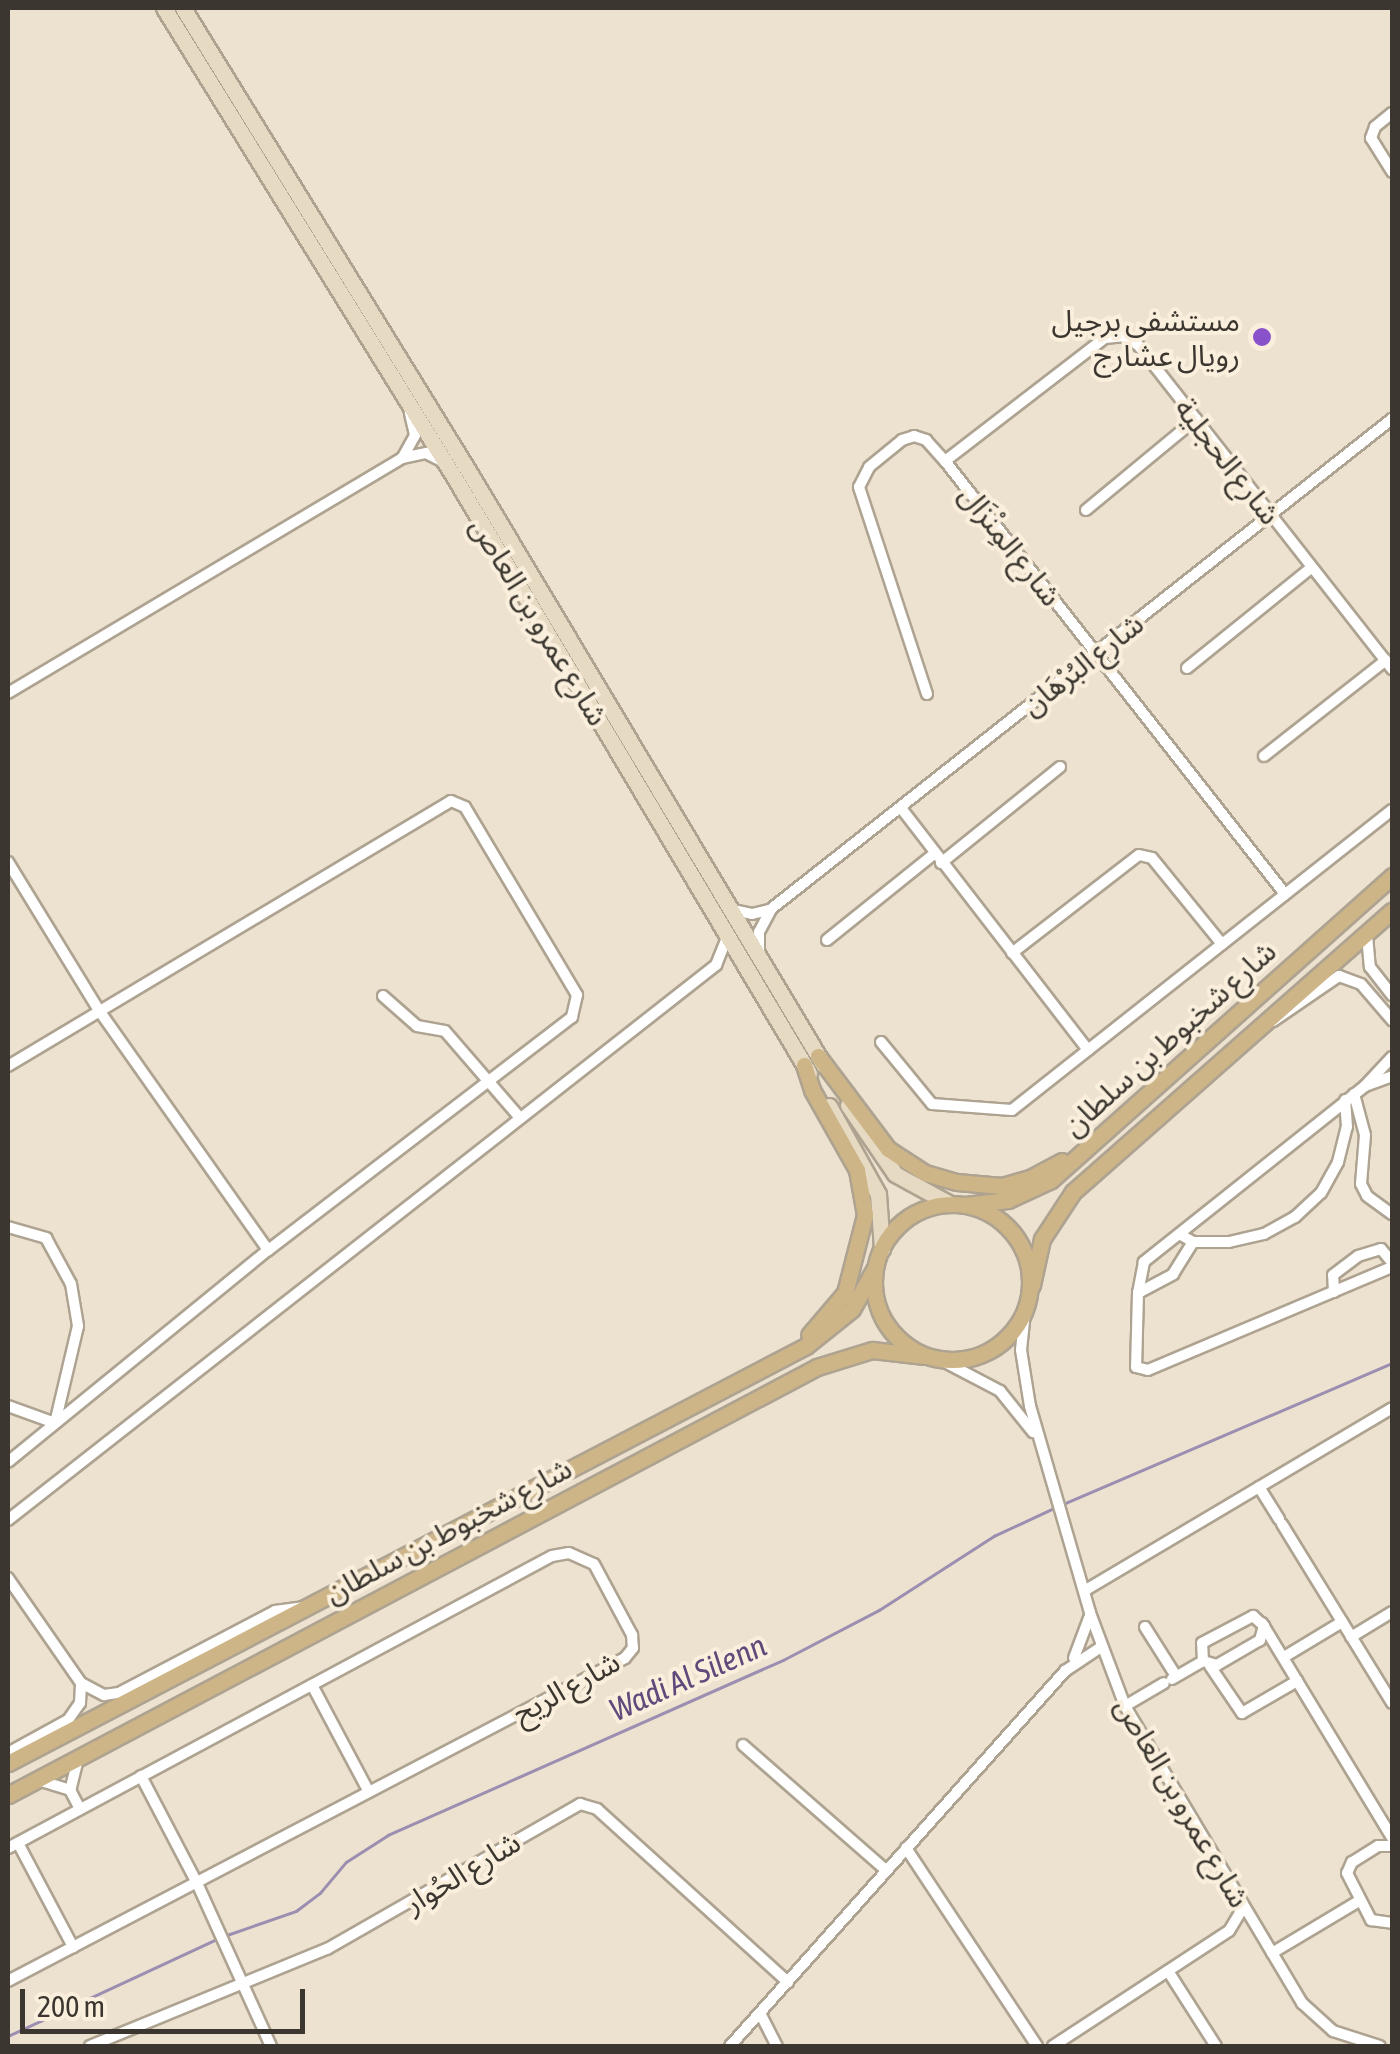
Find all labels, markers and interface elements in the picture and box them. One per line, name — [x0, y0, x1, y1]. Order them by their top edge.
place label: مستشفى برجيل رويال عشارج — [1052, 302, 1240, 372]
marker: مستشفى برجيل رويال عشارج — [1249, 324, 1275, 350]
street label: شارع الحجلية — [1167, 391, 1289, 531]
street label: شارع المِنْزَال — [952, 477, 1070, 613]
street label: شارع عمرو بن العاص — [464, 510, 616, 732]
street label: شارع البُرْهَان — [1014, 605, 1150, 723]
street label: شارع شخبوط بن سلطان — [1055, 933, 1283, 1143]
street label: شارع شخبوط بن سلطان — [318, 1450, 578, 1610]
water label: Wadi Al Silenn — [604, 1627, 772, 1729]
street label: شارع الريح — [506, 1643, 626, 1731]
street label: شارع عمرو بن العاص — [1108, 1690, 1258, 1914]
street label: شارع الحُوار — [397, 1823, 527, 1921]
scale bar — [25, 1969, 310, 2031]
text: 200 m — [37, 1989, 105, 2023]

